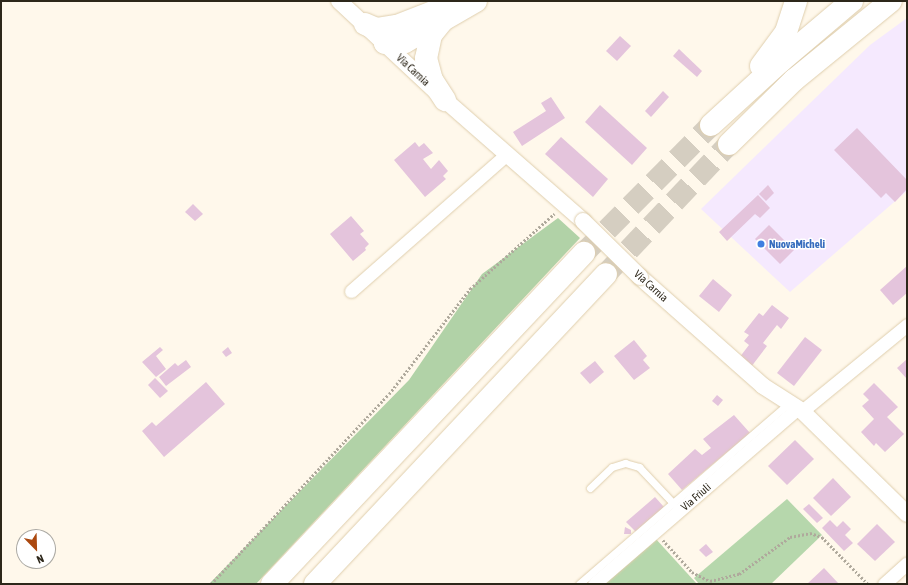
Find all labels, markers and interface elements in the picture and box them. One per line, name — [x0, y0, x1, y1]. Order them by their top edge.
street label: Via Carnia — [394, 51, 432, 89]
place label: NuovaMicheli — [769, 237, 825, 251]
marker: NuovaMicheli — [756, 239, 766, 249]
street label: Via Carnia — [631, 267, 671, 305]
street label: Via Friuli — [678, 480, 714, 514]
north arrow — [16, 529, 56, 569]
text: N — [35, 552, 46, 566]

